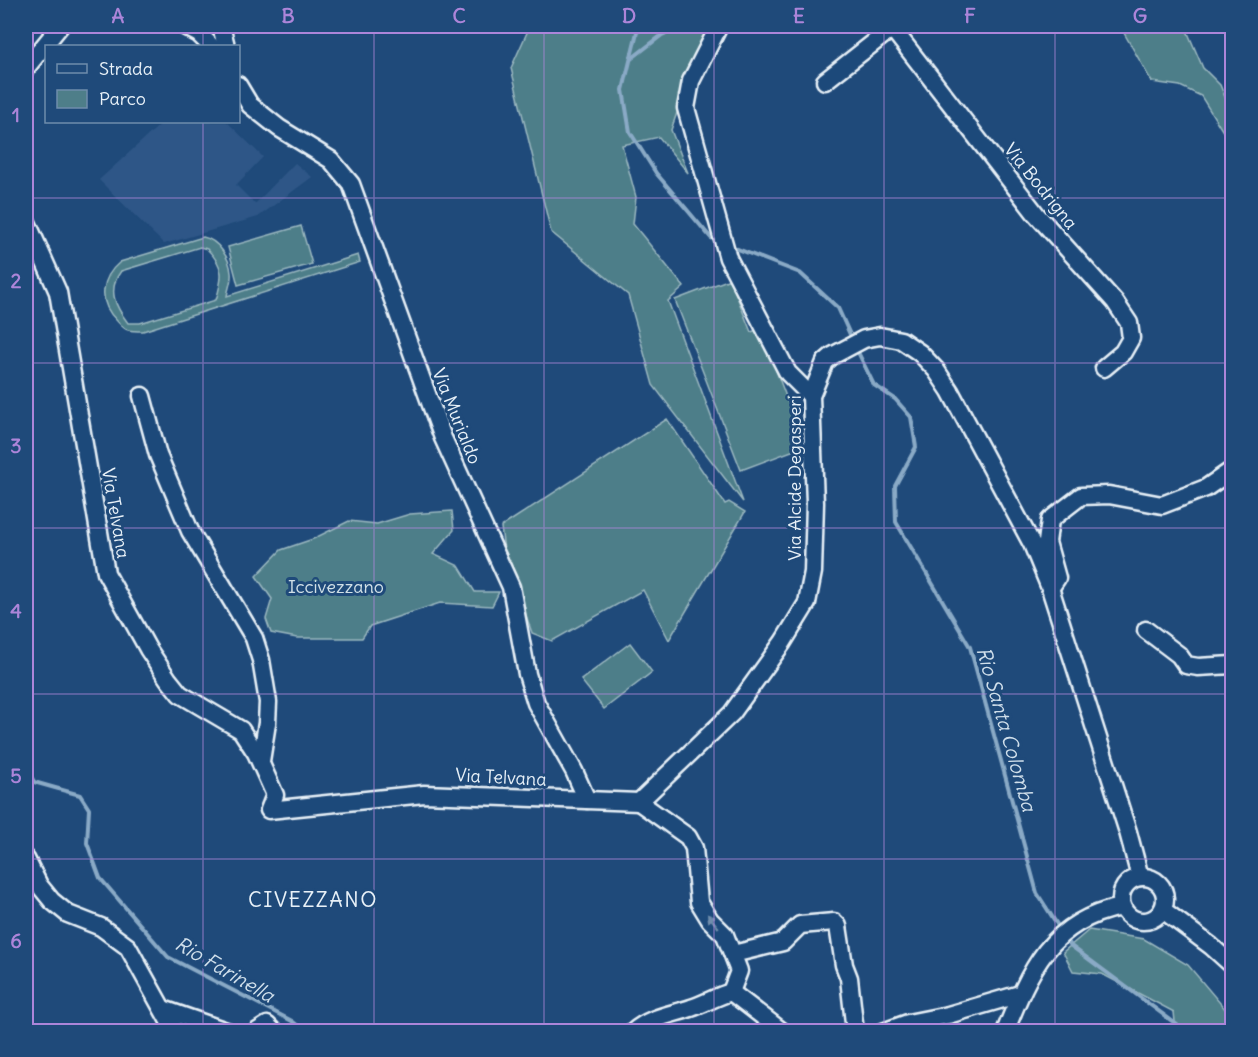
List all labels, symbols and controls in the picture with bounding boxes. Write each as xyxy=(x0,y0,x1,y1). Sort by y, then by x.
text: A xyxy=(112,3,125,28)
text: B xyxy=(281,3,295,28)
text: C xyxy=(452,3,466,28)
text: D xyxy=(622,3,636,28)
text: E xyxy=(793,3,805,28)
text: F xyxy=(964,3,976,28)
text: G xyxy=(1133,3,1147,28)
legend xyxy=(45,45,240,123)
text: Strada xyxy=(99,57,153,80)
text: Parco xyxy=(99,87,146,110)
text: 1 xyxy=(12,102,20,127)
street label: Via Bodrigna xyxy=(999,138,1083,234)
text: 2 xyxy=(11,268,22,293)
street label: Via Murialdo xyxy=(427,365,487,467)
street label: Via Alcide Degasperi xyxy=(783,395,806,561)
text: 3 xyxy=(10,433,22,458)
street label: Via Telvana xyxy=(97,466,135,560)
park label: Iccivezzano xyxy=(288,575,384,598)
text: 4 xyxy=(10,598,22,623)
water label: Rio Santa Colomba xyxy=(972,644,1043,816)
text: 5 xyxy=(10,763,22,788)
street label: Via Telvana xyxy=(455,763,547,791)
district label: CIVEZZANO xyxy=(248,886,378,913)
one-way arrow xyxy=(706,913,719,929)
text: 6 xyxy=(10,928,22,953)
water label: Rio Farinella xyxy=(171,931,280,1008)

